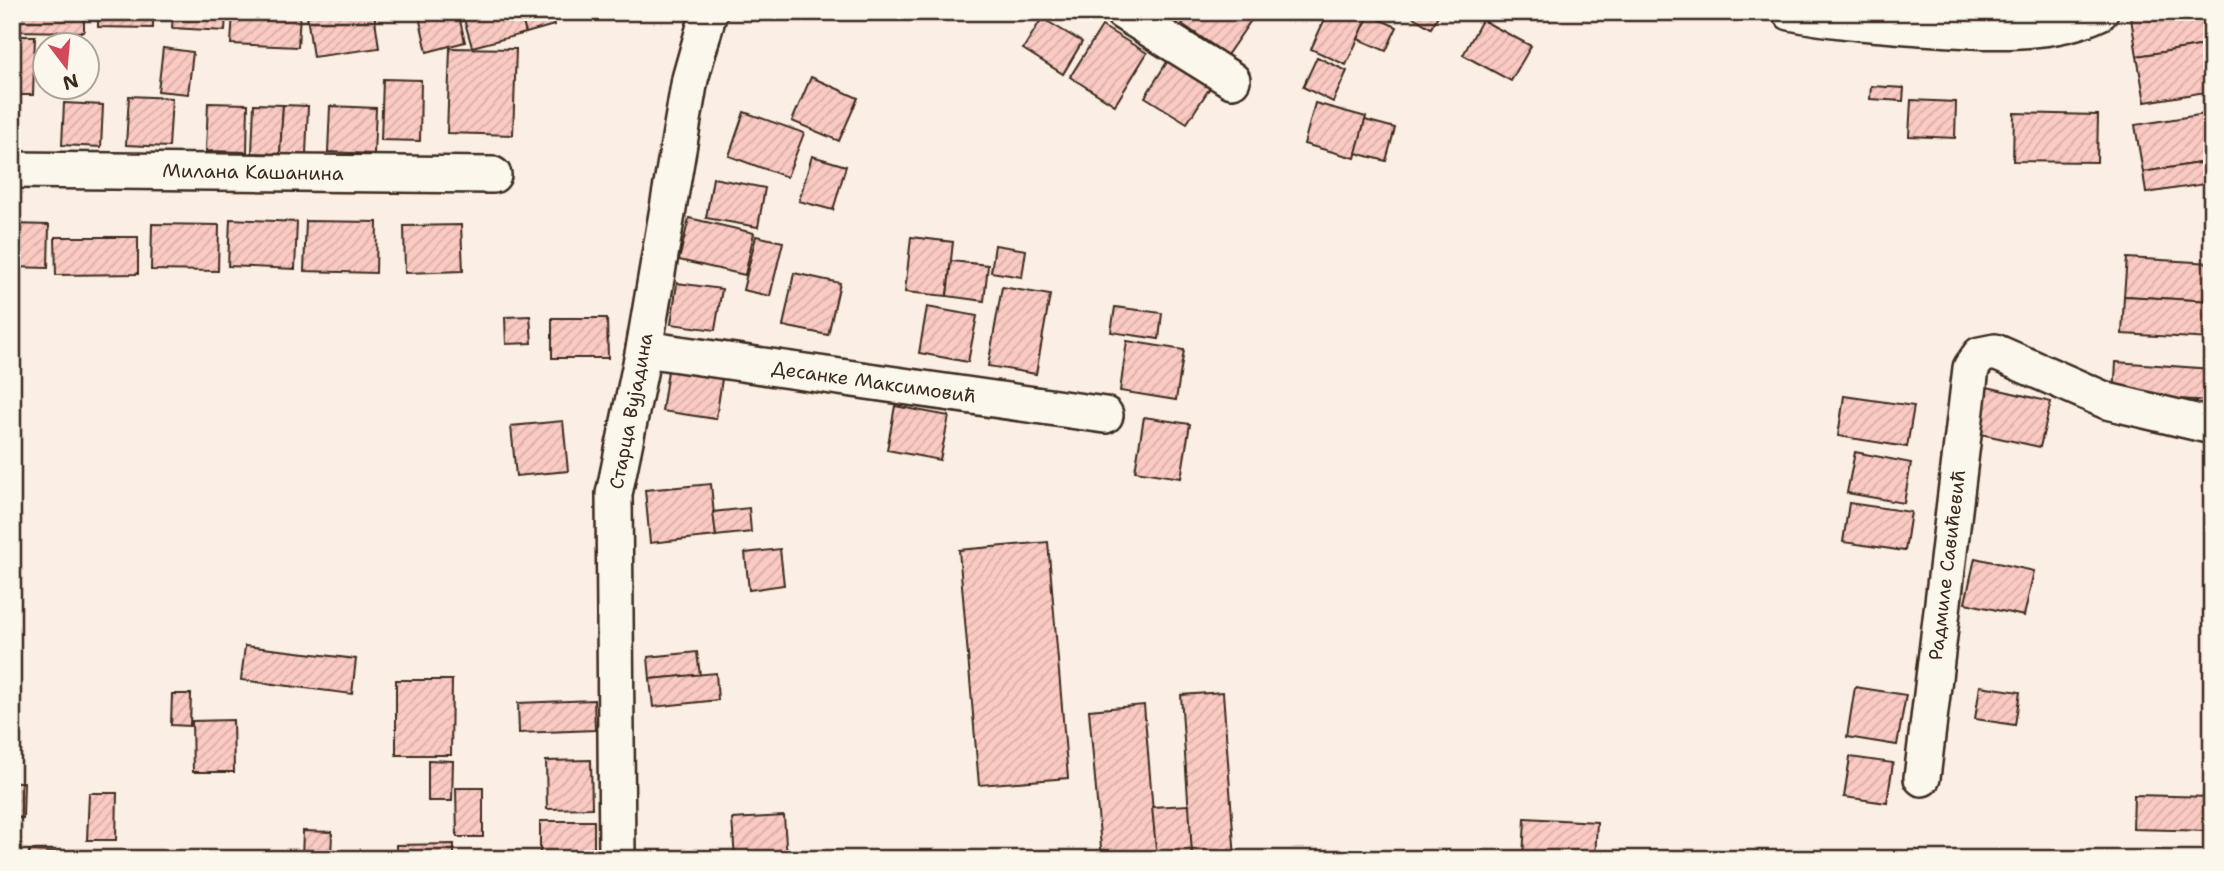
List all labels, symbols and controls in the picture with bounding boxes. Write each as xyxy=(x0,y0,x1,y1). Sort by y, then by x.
north arrow xyxy=(32,32,102,102)
text: N xyxy=(60,68,81,96)
street label: Милана Кашанина xyxy=(162,158,344,186)
street label: Старца Вујадина xyxy=(604,331,658,491)
street label: Десанке Максимовић xyxy=(770,355,978,409)
street label: Радмиле Савићевић xyxy=(1923,468,1971,662)

